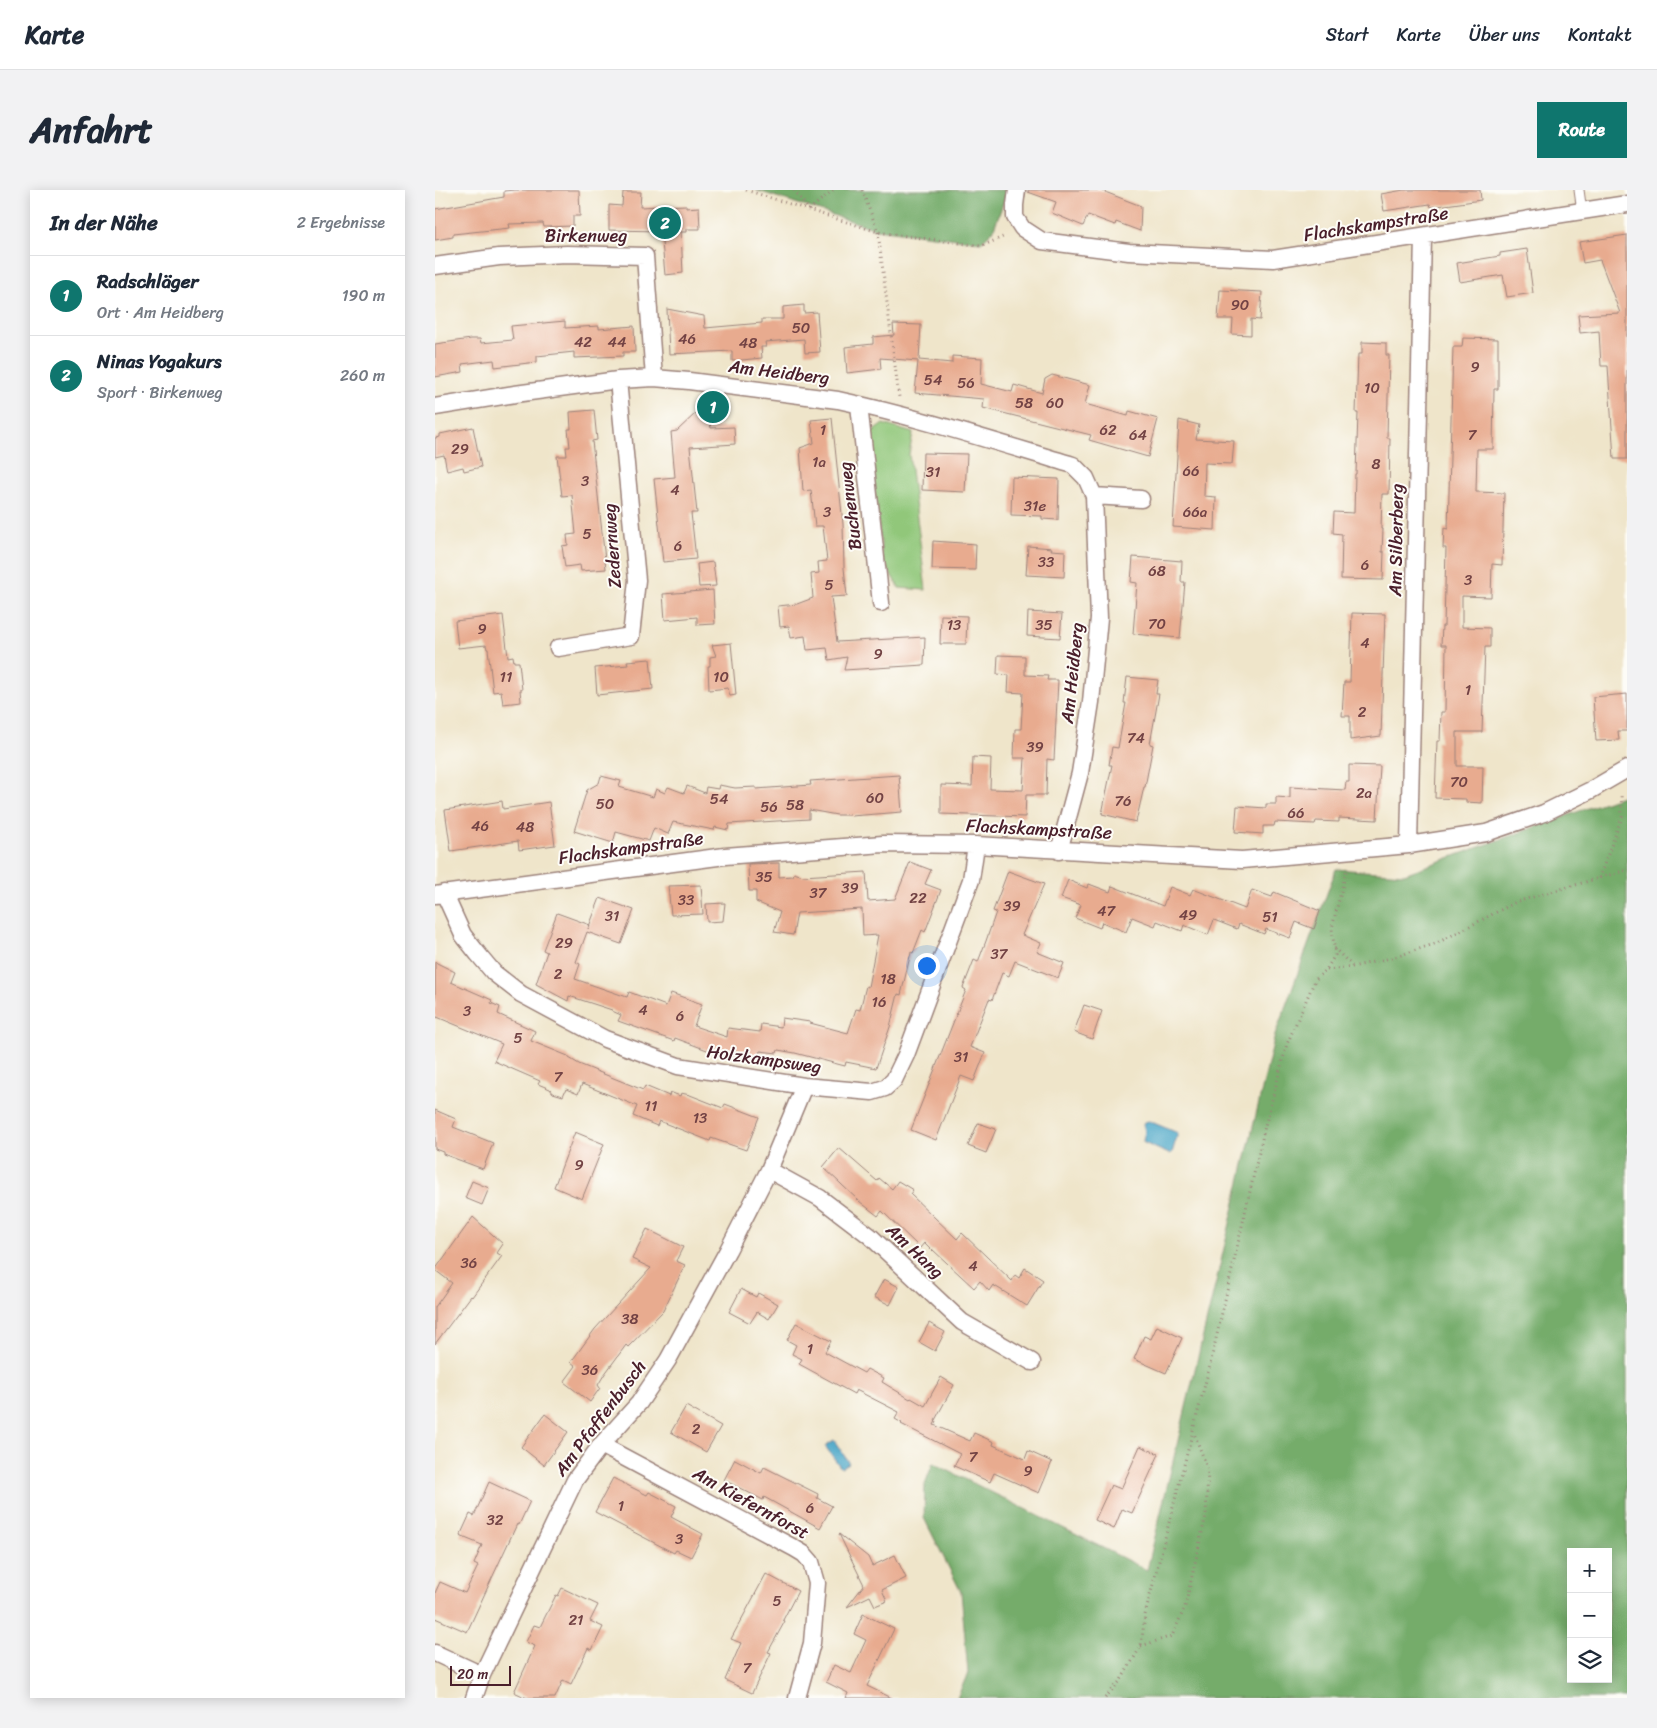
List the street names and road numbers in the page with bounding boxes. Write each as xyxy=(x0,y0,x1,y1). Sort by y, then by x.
street label: Flachskampstraße xyxy=(1301,197,1451,251)
street label: Birkenweg xyxy=(545,220,627,252)
street label: Am Heidberg xyxy=(726,350,831,394)
street label: Buchenweg xyxy=(829,460,871,552)
street label: Am Silberberg xyxy=(1379,483,1413,598)
street label: Zedernweg xyxy=(593,502,631,590)
street label: Am Heidberg xyxy=(1051,621,1093,726)
street label: Flachskampstraße xyxy=(965,809,1113,849)
street label: Flachskampstraße xyxy=(556,822,706,874)
street label: Holzkampsweg xyxy=(705,1035,823,1083)
street label: Am Hang xyxy=(877,1214,952,1287)
street label: Am Pfaffenbusch xyxy=(545,1353,655,1484)
street label: Am Kiefernforst xyxy=(686,1457,816,1548)

